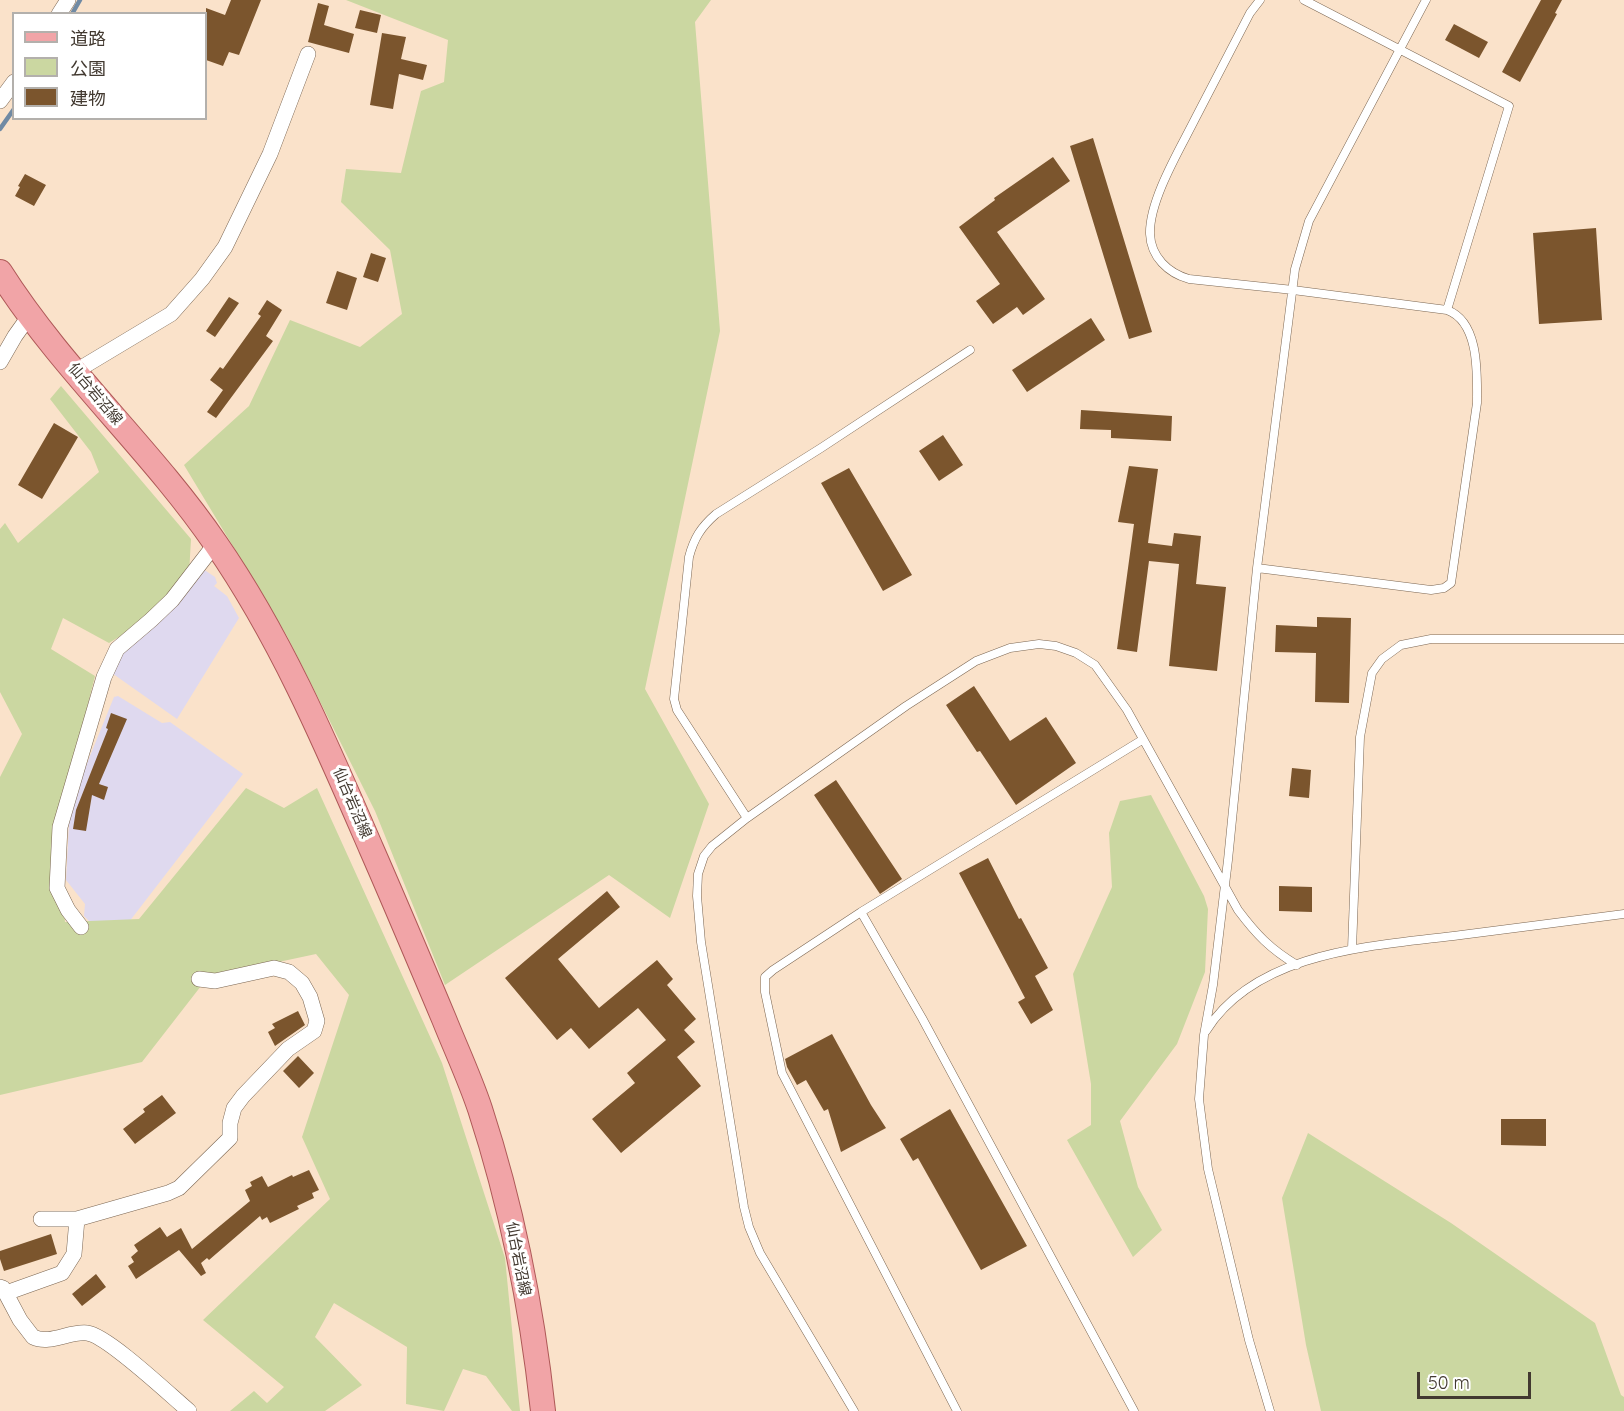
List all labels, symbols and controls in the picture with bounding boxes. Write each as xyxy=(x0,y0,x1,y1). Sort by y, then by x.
legend xyxy=(12,12,207,120)
text: 道路 xyxy=(70,27,106,50)
text: 公園 xyxy=(70,57,106,80)
text: 建物 xyxy=(70,87,106,110)
street label: 仙台岩沼線 xyxy=(64,359,126,429)
street label: 仙台岩沼線 xyxy=(329,765,375,841)
street label: 仙台岩沼線 xyxy=(502,1220,534,1298)
scale bar xyxy=(1420,1360,1534,1398)
text: 50 m xyxy=(1428,1371,1470,1394)

